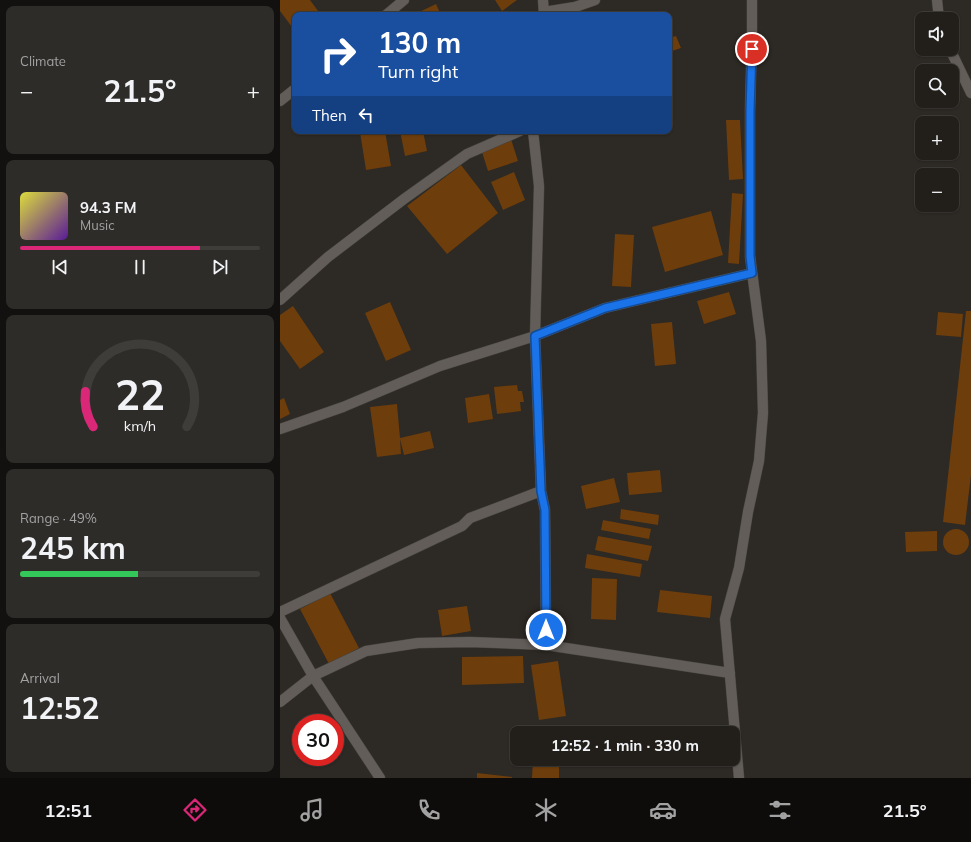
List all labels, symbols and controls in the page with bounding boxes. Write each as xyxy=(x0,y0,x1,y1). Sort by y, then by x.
map controls xyxy=(915,12,959,212)
button: sound xyxy=(915,12,959,56)
text: 130 m xyxy=(378,25,461,60)
icon: right xyxy=(312,28,364,80)
pin xyxy=(735,32,769,66)
icon: arrive xyxy=(741,38,763,60)
text: Climate xyxy=(20,53,66,69)
text: Turn right xyxy=(378,60,458,83)
button: search xyxy=(915,64,959,108)
text: 21.5° xyxy=(104,72,176,110)
text: − xyxy=(20,77,33,105)
text: + xyxy=(247,77,260,105)
icon: left xyxy=(355,104,377,126)
text: Then xyxy=(312,106,347,125)
button: + xyxy=(915,116,959,160)
button: − xyxy=(915,168,959,212)
text: 94.3 FM xyxy=(80,198,136,217)
text: Music xyxy=(80,217,115,233)
icon: previous xyxy=(49,256,71,278)
icon: pause xyxy=(129,256,151,278)
icon: next xyxy=(209,256,231,278)
text: 22 xyxy=(115,368,165,420)
text: km/h xyxy=(124,417,156,435)
text: Range · 49% xyxy=(20,510,97,526)
text: 245 km xyxy=(20,529,126,567)
position arrow xyxy=(525,609,567,651)
text: Arrival xyxy=(20,670,60,686)
text: 12:52 xyxy=(20,689,99,727)
speed limit sign: 30 xyxy=(292,714,344,766)
text: 12:52 · 1 min · 330 m xyxy=(551,736,699,755)
icon: directions xyxy=(181,796,209,824)
icon: music xyxy=(298,796,326,824)
icon: phone xyxy=(415,796,443,824)
icon: climate xyxy=(532,796,560,824)
icon: car xyxy=(649,796,677,824)
icon: filters xyxy=(766,796,794,824)
text: 12:51 xyxy=(44,799,92,822)
text: 21.5° xyxy=(883,799,927,822)

